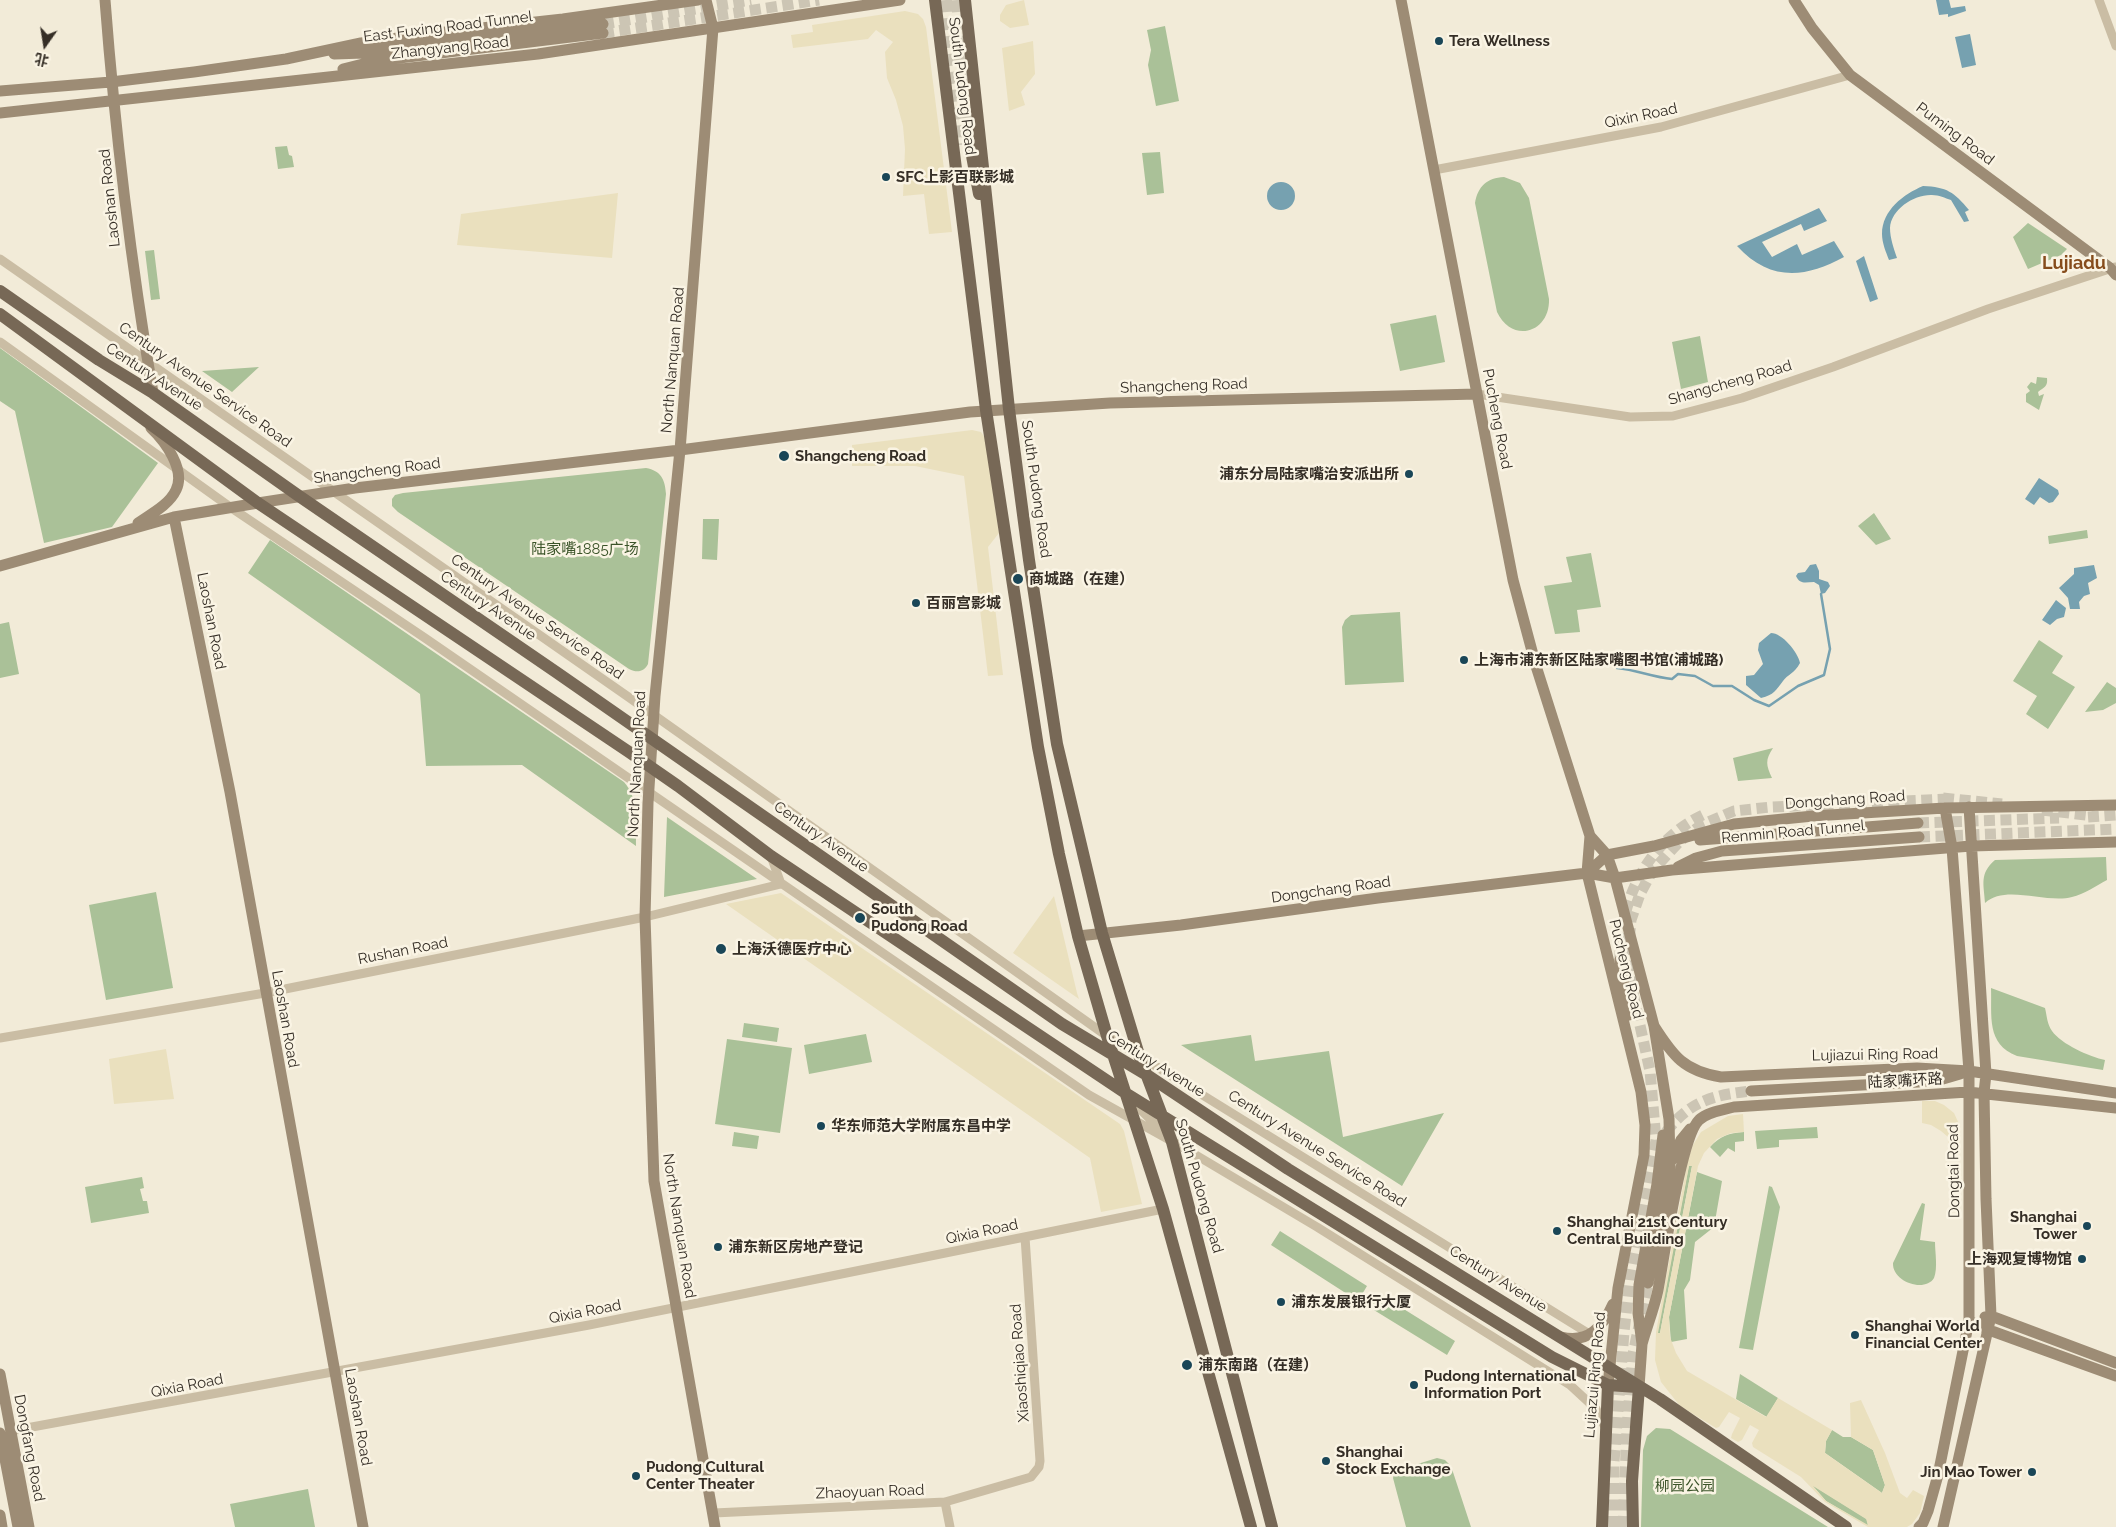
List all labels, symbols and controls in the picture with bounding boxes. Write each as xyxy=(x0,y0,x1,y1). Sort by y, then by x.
street label: East Fuxing Road Tunnel xyxy=(362,8,534,46)
street label: South Pudong Road xyxy=(945,16,979,156)
north arrow xyxy=(20,20,70,70)
place label: Tera Wellness xyxy=(1449,32,1550,50)
street label: Zhangyang Road xyxy=(390,33,510,63)
marker: Tera Wellness xyxy=(1433,35,1445,47)
text: 北 xyxy=(33,50,50,69)
street label: Puming Road xyxy=(1912,99,1998,169)
street label: Qixin Road xyxy=(1603,100,1679,132)
street label: Laoshan Road xyxy=(96,148,124,248)
place label: SFC上影百联影城 xyxy=(896,168,1014,186)
marker: SFC上影百联影城 xyxy=(880,171,892,183)
district label: Lujiadu xyxy=(2042,253,2106,275)
street label: North Nanquan Road xyxy=(658,286,688,434)
street label: Century Avenue Service Road xyxy=(115,318,295,452)
street label: Century Avenue xyxy=(102,339,206,415)
street label: Shangcheng Road xyxy=(1666,357,1794,409)
street label: Pucheng Road xyxy=(1478,367,1516,471)
street label: Shangcheng Road xyxy=(1120,375,1248,397)
street label: South Pudong Road xyxy=(1017,419,1055,559)
place label: Shangcheng Road xyxy=(795,447,926,465)
marker: Shangcheng Road xyxy=(777,449,791,463)
street label: Shangcheng Road xyxy=(313,454,441,488)
place label: 浦东分局陆家嘴治安派出所 xyxy=(1219,465,1399,483)
marker: 浦东分局陆家嘴治安派出所 xyxy=(1403,468,1415,480)
park label: 陆家嘴1885广场 xyxy=(531,540,639,558)
street label: Century Avenue Service Road xyxy=(447,550,627,684)
street label: Century Avenue xyxy=(437,567,539,645)
place label: 商城路（在建） xyxy=(1029,570,1134,588)
street label: Laoshan Road xyxy=(193,571,229,671)
marker: 商城路（在建） xyxy=(1011,572,1025,586)
place label: 百丽宫影城 xyxy=(926,594,1001,612)
marker: 百丽宫影城 xyxy=(910,597,922,609)
place label: 上海市浦东新区陆家嘴图书馆(浦城路) xyxy=(1474,651,1723,669)
marker: 上海市浦东新区陆家嘴图书馆(浦城路) xyxy=(1458,654,1470,666)
street label: North Nanquan Road xyxy=(624,690,650,838)
street label: Dongchang Road xyxy=(1784,787,1906,813)
street label: Century Avenue xyxy=(770,798,872,876)
street label: Renmin Road Tunnel xyxy=(1721,817,1865,847)
street label: Dongchang Road xyxy=(1270,873,1392,907)
place label: South Pudong Road xyxy=(871,900,968,935)
marker: South Pudong Road xyxy=(853,911,867,925)
street label: Pucheng Road xyxy=(1605,917,1647,1021)
street label: Rushan Road xyxy=(356,933,450,969)
place label: 上海沃德医疗中心 xyxy=(732,940,852,958)
marker: 上海沃德医疗中心 xyxy=(714,942,728,956)
street label: Laoshan Road xyxy=(268,969,302,1069)
street label: Century Avenue xyxy=(1104,1027,1208,1101)
street label: Lujiazui Ring Road xyxy=(1812,1045,1938,1065)
street label: 陆家嘴环路 xyxy=(1867,1070,1943,1092)
street label: Century Avenue Service Road xyxy=(1225,1087,1409,1211)
place label: 华东师范大学附属东昌中学 xyxy=(831,1117,1011,1135)
street label: South Pudong Road xyxy=(1171,1117,1227,1255)
marker: 华东师范大学附属东昌中学 xyxy=(815,1120,827,1132)
street label: Dongtai Road xyxy=(1944,1124,1964,1218)
street label: North Nanquan Road xyxy=(659,1152,699,1300)
place label: Shanghai Tower xyxy=(2010,1208,2077,1243)
place label: Shanghai 21st Century Central Building xyxy=(1567,1213,1727,1248)
street label: Qixia Road xyxy=(944,1216,1020,1248)
marker: Shanghai Tower xyxy=(2081,1220,2093,1232)
marker: Shanghai 21st Century Central Building xyxy=(1551,1225,1563,1237)
place label: 浦东新区房地产登记 xyxy=(728,1238,863,1256)
marker: 浦东新区房地产登记 xyxy=(712,1241,724,1253)
street label: Century Avenue xyxy=(1446,1242,1550,1316)
place label: 上海观复博物馆 xyxy=(1967,1250,2072,1268)
marker: 上海观复博物馆 xyxy=(2076,1253,2088,1265)
place label: 浦东发展银行大厦 xyxy=(1291,1293,1411,1311)
street label: Qixia Road xyxy=(547,1296,623,1328)
marker: 浦东发展银行大厦 xyxy=(1275,1296,1287,1308)
street label: Xiaoshiqiao Road xyxy=(1007,1303,1033,1423)
street label: Lujiazui Ring Road xyxy=(1581,1311,1609,1439)
place label: Shanghai World Financial Center xyxy=(1865,1317,1982,1352)
marker: Shanghai World Financial Center xyxy=(1849,1329,1861,1341)
place label: 浦东南路（在建） xyxy=(1198,1356,1318,1374)
marker: 浦东南路（在建） xyxy=(1180,1358,1194,1372)
street label: Laoshan Road xyxy=(341,1367,375,1467)
place label: Pudong International Information Port xyxy=(1424,1367,1576,1402)
street label: Qixia Road xyxy=(149,1370,225,1402)
marker: Pudong International Information Port xyxy=(1408,1379,1420,1391)
street label: Dongfang Road xyxy=(10,1393,48,1503)
place label: Shanghai Stock Exchange xyxy=(1336,1443,1451,1478)
marker: Shanghai Stock Exchange xyxy=(1320,1455,1332,1467)
place label: Pudong Cultural Center Theater xyxy=(646,1458,764,1493)
place label: Jin Mao Tower xyxy=(1920,1463,2022,1481)
marker: Jin Mao Tower xyxy=(2026,1466,2038,1478)
marker: Pudong Cultural Center Theater xyxy=(630,1470,642,1482)
park label: 柳园公园 xyxy=(1655,1477,1715,1495)
street label: Zhaoyuan Road xyxy=(815,1481,925,1503)

